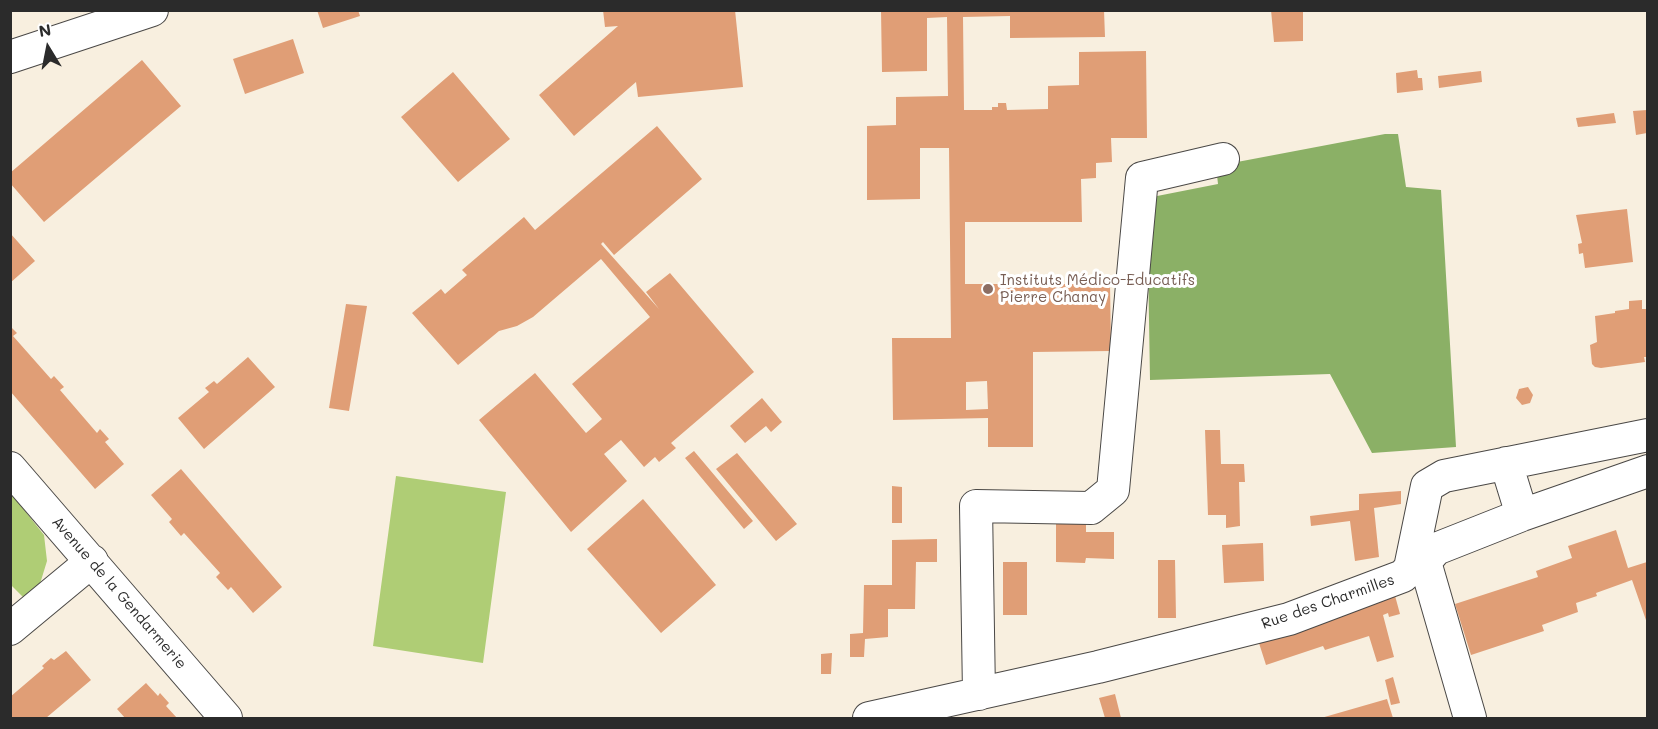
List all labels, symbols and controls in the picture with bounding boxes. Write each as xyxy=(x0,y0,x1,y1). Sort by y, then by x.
north arrow xyxy=(18,18,78,78)
text: N xyxy=(37,18,53,41)
place label: Instituts Médico-Educatifs Pierre Chanay xyxy=(1000,271,1195,306)
marker: Instituts Médico-Educatifs Pierre Chanay xyxy=(981,282,995,296)
street label: Avenue de la Gendarmerie xyxy=(48,513,190,673)
street label: Rue des Charmilles xyxy=(1259,571,1397,633)

